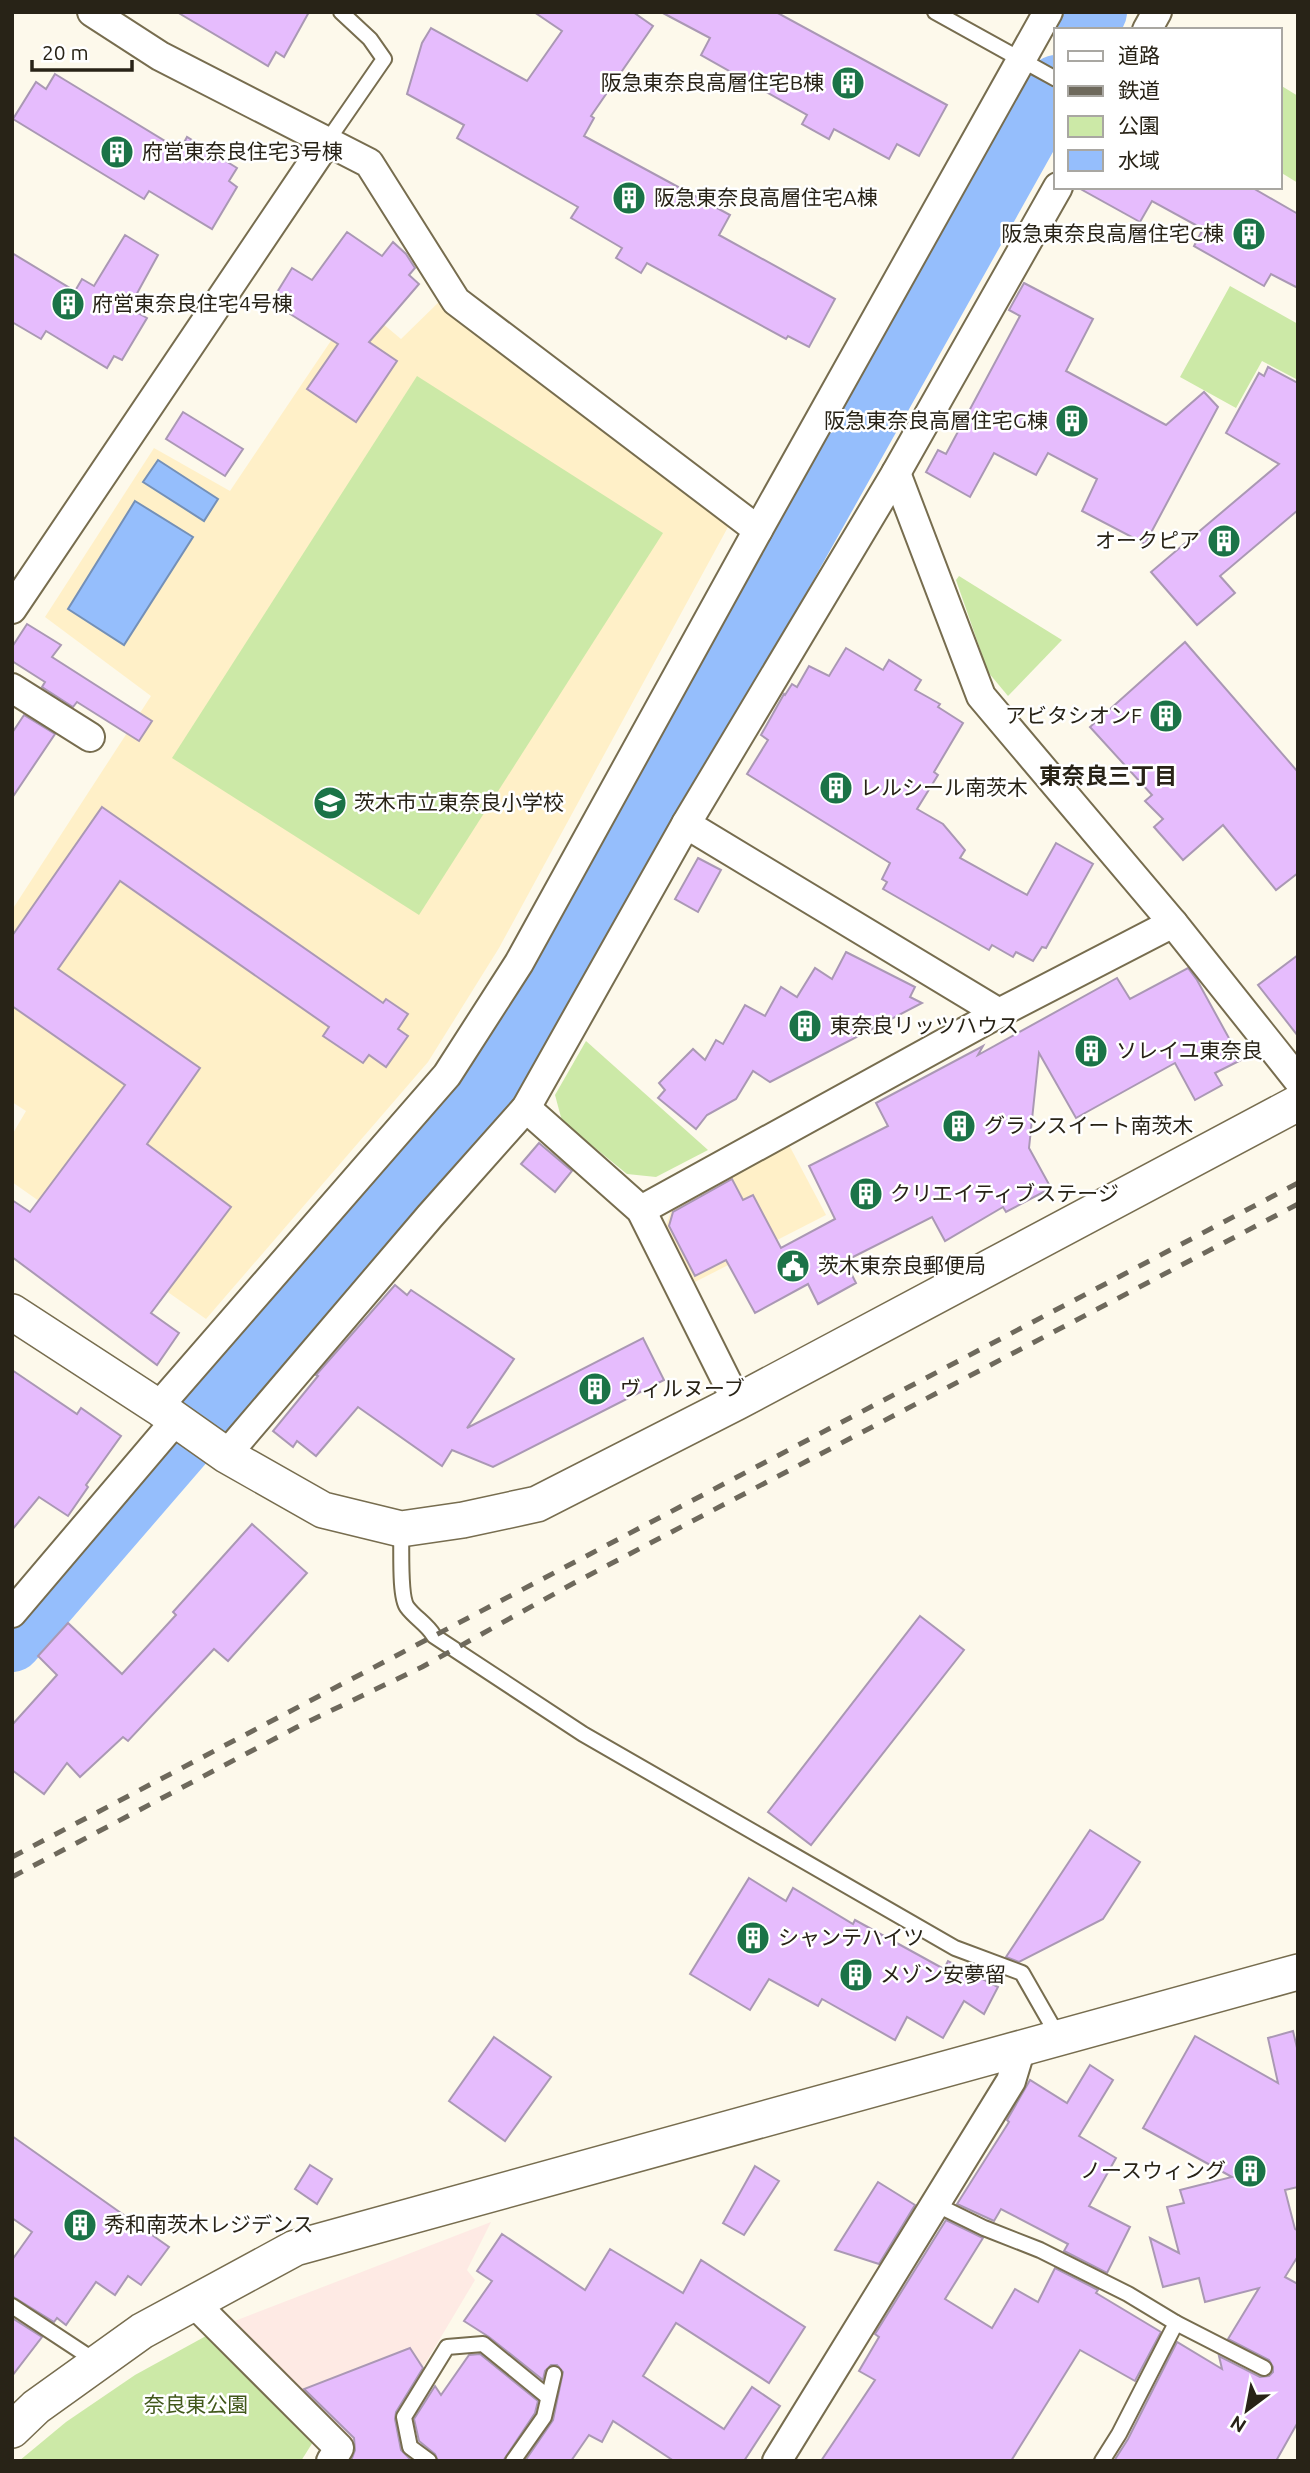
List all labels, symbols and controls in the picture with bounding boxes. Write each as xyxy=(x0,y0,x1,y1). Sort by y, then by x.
scale bar xyxy=(32,28,131,72)
legend xyxy=(1054,28,1282,189)
text: 20 m xyxy=(42,40,89,64)
text: 道路 xyxy=(1118,43,1160,67)
building icon: 阪急東奈良高層住宅B棟 xyxy=(829,64,867,102)
place label: 阪急東奈良高層住宅B棟 xyxy=(601,70,824,94)
text: 鉄道 xyxy=(1118,78,1160,102)
text: 公園 xyxy=(1118,113,1160,137)
building icon: 府営東奈良住宅3号棟 xyxy=(98,133,136,171)
place label: 府営東奈良住宅3号棟 xyxy=(142,139,343,163)
text: 水域 xyxy=(1118,148,1160,172)
building icon: 阪急東奈良高層住宅A棟 xyxy=(610,179,648,217)
place label: 阪急東奈良高層住宅A棟 xyxy=(654,185,878,209)
building icon: 阪急東奈良高層住宅C棟 xyxy=(1230,215,1268,253)
place label: 阪急東奈良高層住宅C棟 xyxy=(1001,221,1224,245)
building icon: 府営東奈良住宅4号棟 xyxy=(49,285,87,323)
place label: 府営東奈良住宅4号棟 xyxy=(92,291,293,315)
building icon: 阪急東奈良高層住宅G棟 xyxy=(1053,402,1091,440)
place label: 阪急東奈良高層住宅G棟 xyxy=(824,408,1048,432)
building icon: オークピア xyxy=(1205,522,1243,560)
place label: オークピア xyxy=(1095,528,1200,552)
building icon: アビタシオンF xyxy=(1147,697,1185,735)
place label: アビタシオンF xyxy=(1005,703,1142,727)
district label: 東奈良三丁目 xyxy=(1039,763,1177,788)
building icon: レルシール南茨木 xyxy=(817,769,855,807)
place label: レルシール南茨木 xyxy=(860,775,1028,799)
school or university icon: 茨木市立東奈良小学校 xyxy=(311,784,349,822)
place label: 茨木市立東奈良小学校 xyxy=(354,790,564,814)
building icon: 東奈良リッツハウス xyxy=(786,1007,824,1045)
place label: 東奈良リッツハウス xyxy=(830,1013,1019,1037)
building icon: ソレイユ東奈良 xyxy=(1072,1032,1110,1070)
place label: ソレイユ東奈良 xyxy=(1116,1038,1263,1062)
building icon: グランスイート南茨木 xyxy=(940,1107,978,1145)
place label: グランスイート南茨木 xyxy=(984,1113,1194,1137)
building icon: クリエイティブステージ xyxy=(847,1175,885,1213)
place label: クリエイティブステージ xyxy=(890,1181,1119,1205)
public building icon: 茨木東奈良郵便局 xyxy=(774,1247,812,1285)
place label: 茨木東奈良郵便局 xyxy=(818,1253,986,1277)
building icon: ヴィルヌーブ xyxy=(576,1370,614,1408)
place label: ヴィルヌーブ xyxy=(620,1376,745,1400)
building icon: シャンテハイツ xyxy=(734,1919,772,1957)
place label: シャンテハイツ xyxy=(778,1925,924,1949)
building icon: メゾン安夢留 xyxy=(837,1956,875,1994)
place label: メゾン安夢留 xyxy=(880,1962,1006,1986)
building icon: ノースウィング xyxy=(1231,2152,1269,2190)
place label: ノースウィング xyxy=(1080,2158,1226,2182)
building icon: 秀和南茨木レジデンス xyxy=(61,2206,99,2244)
place label: 秀和南茨木レジデンス xyxy=(104,2212,314,2236)
north arrow xyxy=(1212,2375,1282,2445)
park label: 奈良東公園 xyxy=(144,2392,249,2416)
text: N xyxy=(1226,2411,1250,2438)

